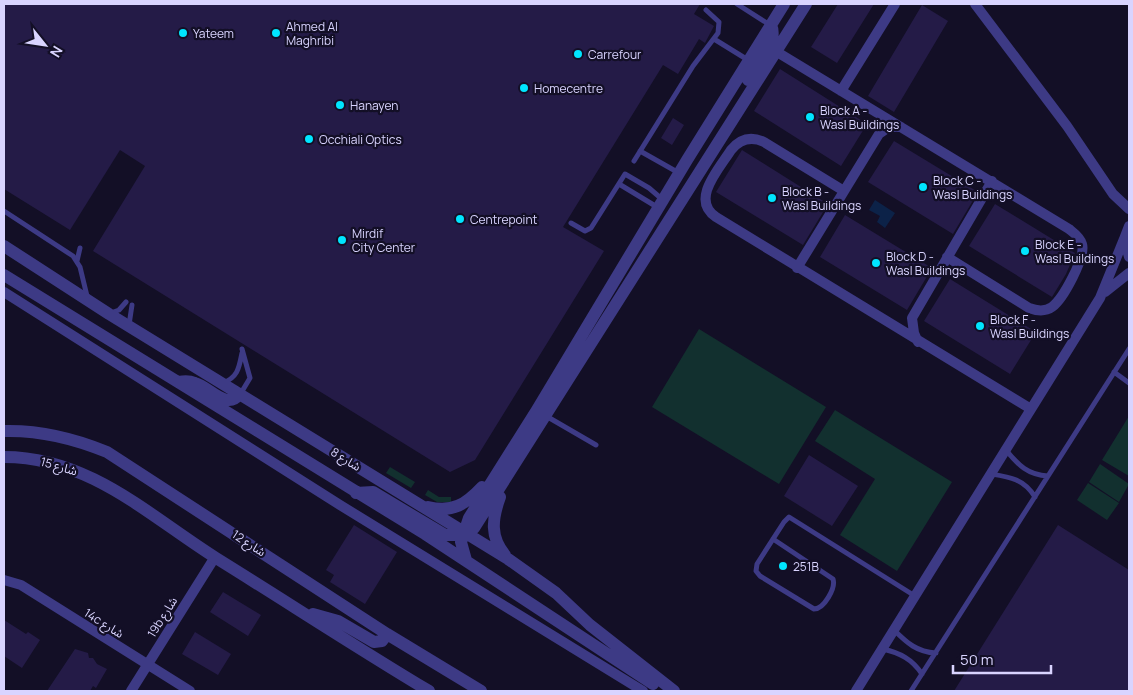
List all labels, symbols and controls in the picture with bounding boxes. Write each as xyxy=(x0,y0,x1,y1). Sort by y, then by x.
place label: Ahmed Al Maghribi xyxy=(286,18,338,49)
north arrow xyxy=(20,20,70,70)
place label: Yateem xyxy=(193,25,234,42)
marker: Yateem xyxy=(177,27,189,39)
marker: Ahmed Al Maghribi xyxy=(270,27,282,39)
text: N xyxy=(46,43,67,61)
place label: Carrefour xyxy=(588,46,642,63)
marker: Carrefour xyxy=(572,48,584,60)
place label: Homecentre xyxy=(534,80,603,97)
marker: Homecentre xyxy=(518,82,530,94)
place label: Hanayen xyxy=(350,97,398,114)
marker: Hanayen xyxy=(334,99,346,111)
place label: Block A - Wasl Buildings xyxy=(820,102,899,133)
marker: Block A - Wasl Buildings xyxy=(804,111,816,123)
place label: Occhiali Optics xyxy=(319,131,402,148)
marker: Occhiali Optics xyxy=(303,133,315,145)
place label: Block C - Wasl Buildings xyxy=(933,172,1012,203)
marker: Block C - Wasl Buildings xyxy=(917,181,929,193)
place label: Block B - Wasl Buildings xyxy=(782,183,861,214)
marker: Block B - Wasl Buildings xyxy=(766,192,778,204)
place label: Centrepoint xyxy=(470,211,538,228)
marker: Centrepoint xyxy=(454,213,466,225)
place label: Mirdif City Center xyxy=(352,225,416,256)
marker: Mirdif City Center xyxy=(336,234,348,246)
place label: Block E - Wasl Buildings xyxy=(1035,236,1114,267)
marker: Block E - Wasl Buildings xyxy=(1019,245,1031,257)
place label: Block D - Wasl Buildings xyxy=(886,248,965,279)
marker: Block D - Wasl Buildings xyxy=(870,257,882,269)
place label: Block F - Wasl Buildings xyxy=(990,311,1069,342)
marker: Block F - Wasl Buildings xyxy=(974,320,986,332)
street label: شارع 8 xyxy=(327,443,364,476)
street label: شارع 15 xyxy=(38,453,79,480)
street label: شارع 12 xyxy=(228,526,269,561)
place label: 251B xyxy=(793,558,819,575)
marker: 251B xyxy=(777,560,789,572)
street label: 19b شارع xyxy=(143,593,182,641)
street label: 14c شارع xyxy=(80,604,127,643)
scale bar xyxy=(953,642,1050,674)
text: 50 m xyxy=(960,649,994,670)

